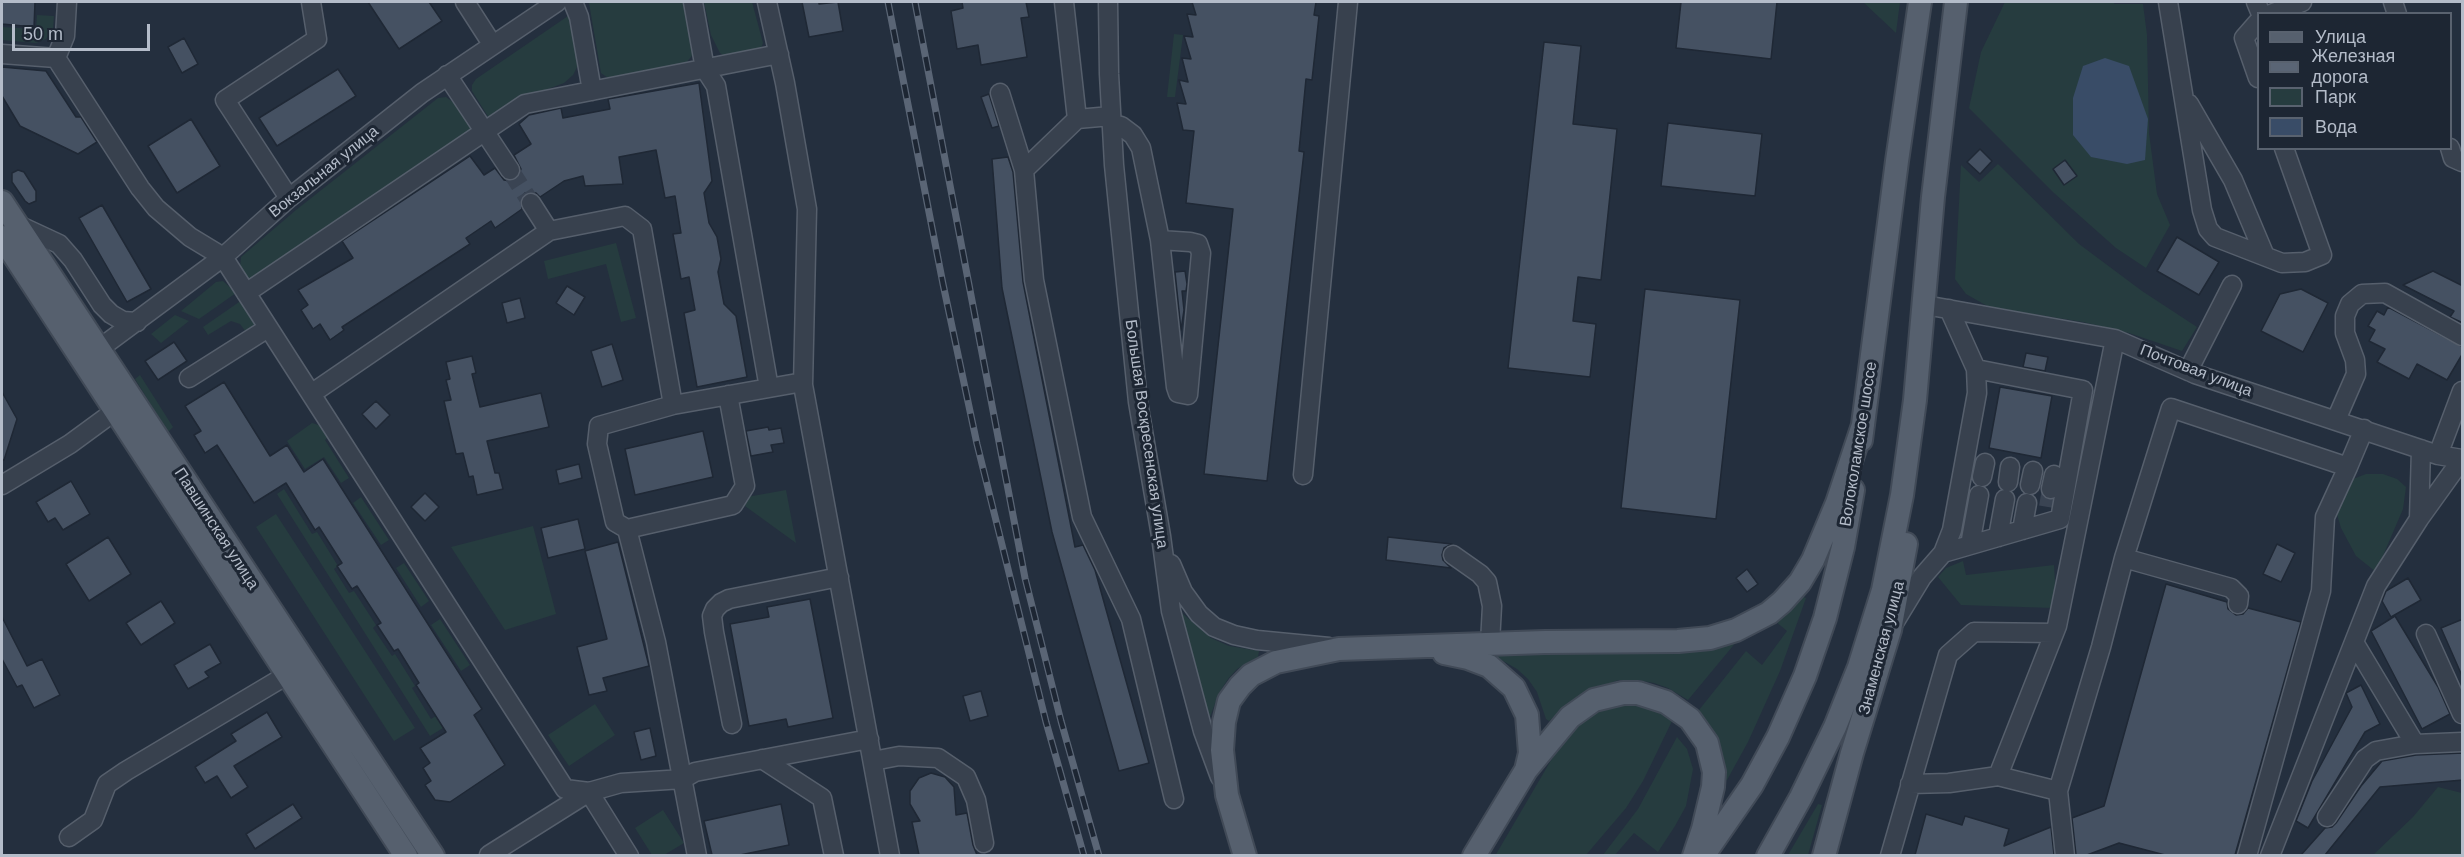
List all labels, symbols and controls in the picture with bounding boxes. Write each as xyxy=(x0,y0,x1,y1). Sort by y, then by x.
scale bar xyxy=(15,12,153,50)
legend xyxy=(2257,12,2452,150)
text: 50 m xyxy=(23,24,63,44)
text: Улица xyxy=(2315,27,2366,47)
text: Железная дорога xyxy=(2311,46,2395,87)
text: Парк xyxy=(2315,87,2356,107)
text: Вода xyxy=(2315,117,2357,137)
street label: Вокзальная улица xyxy=(265,122,383,222)
street label: Большая Воскресенская улица xyxy=(1120,318,1172,550)
street label: Почтовая улица xyxy=(2137,341,2255,401)
street label: Волоколамское шоссе xyxy=(1836,360,1882,528)
street label: Павшинская улица xyxy=(170,465,262,593)
street label: Знаменская улица xyxy=(1855,579,1909,717)

